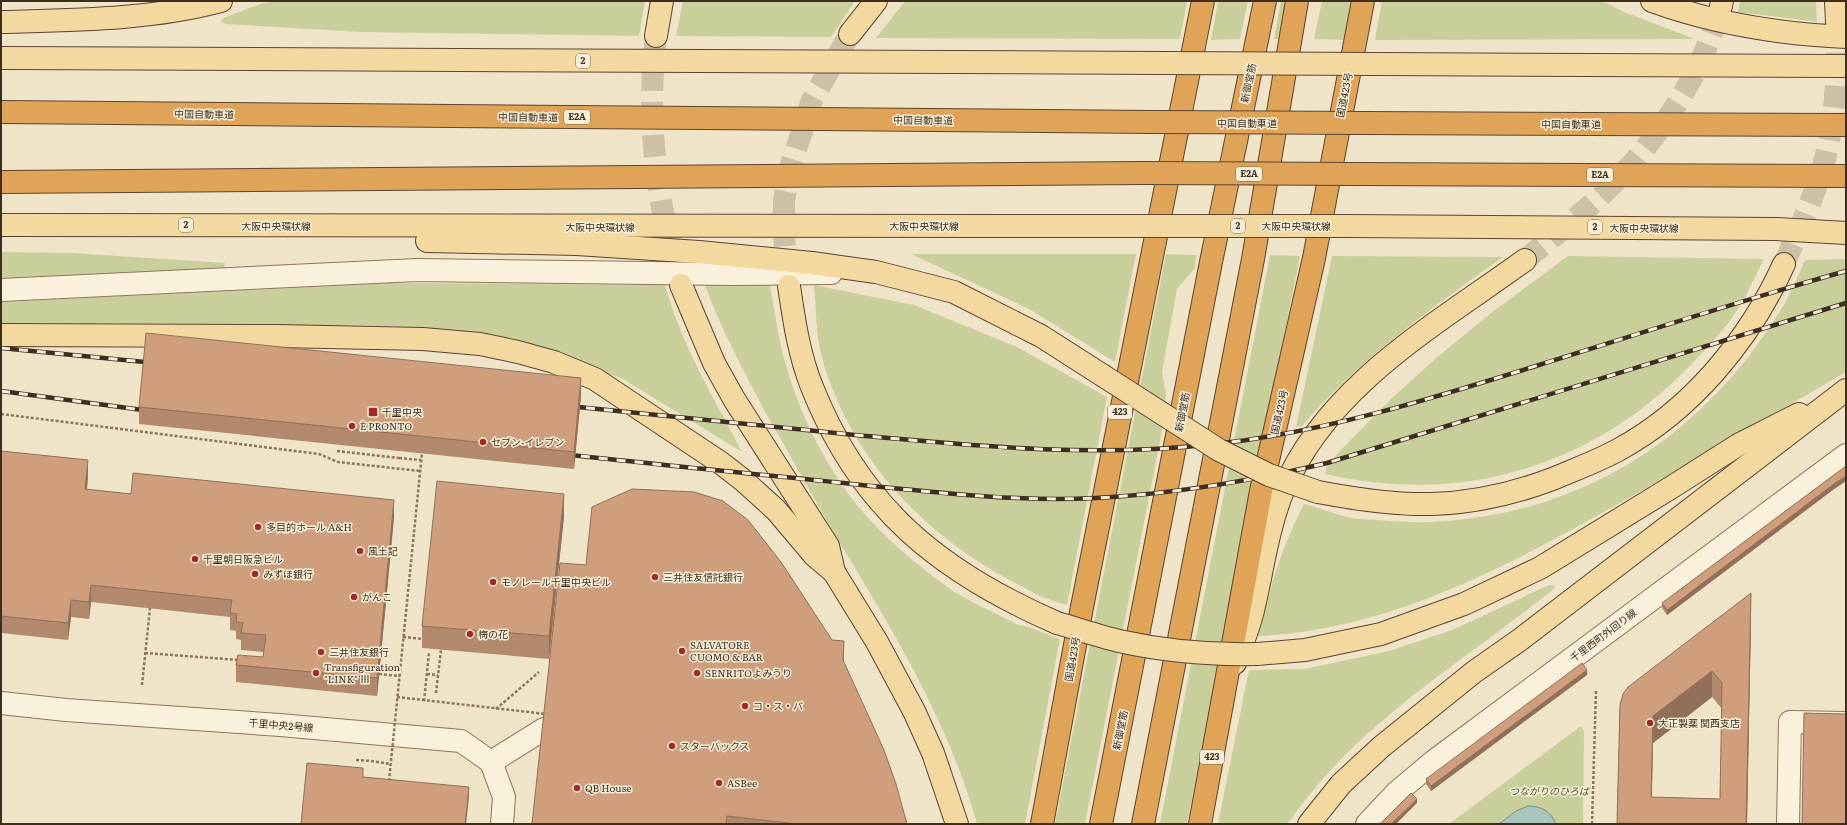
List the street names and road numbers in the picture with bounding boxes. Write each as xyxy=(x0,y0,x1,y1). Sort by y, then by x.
road number: 2 xyxy=(576,54,590,68)
street label: 新御堂筋 xyxy=(1236,62,1259,104)
street label: 国道423号 xyxy=(1332,71,1355,119)
street label: 中国自動車道 xyxy=(174,105,234,122)
street label: 中国自動車道 xyxy=(498,108,558,125)
road number: E2A xyxy=(564,110,590,124)
street label: 中国自動車道 xyxy=(893,111,953,128)
street label: 中国自動車道 xyxy=(1217,115,1277,130)
street label: 中国自動車道 xyxy=(1541,116,1601,131)
road number: E2A xyxy=(1236,167,1262,181)
road number: E2A xyxy=(1587,168,1613,182)
road number: 2 xyxy=(179,218,193,232)
street label: 大阪中央環状線 xyxy=(241,218,311,233)
street label: 大阪中央環状線 xyxy=(889,218,959,233)
street label: 大阪中央環状線 xyxy=(1261,218,1331,233)
street label: 大阪中央環状線 xyxy=(565,219,635,234)
road number: 2 xyxy=(1231,219,1245,233)
road number: 2 xyxy=(1588,220,1602,234)
street label: 大阪中央環状線 xyxy=(1609,220,1679,235)
street label: 国道423号 xyxy=(1266,388,1291,436)
street label: 新御堂筋 xyxy=(1170,391,1193,433)
road number: 423 xyxy=(1108,405,1132,419)
street label: 千里西町外回り線 xyxy=(1566,605,1639,665)
street label: 国道423号 xyxy=(1060,635,1083,683)
street label: 新御堂筋 xyxy=(1108,709,1131,751)
street label: 千里中央2号線 xyxy=(248,714,314,735)
road number: 423 xyxy=(1200,750,1224,764)

